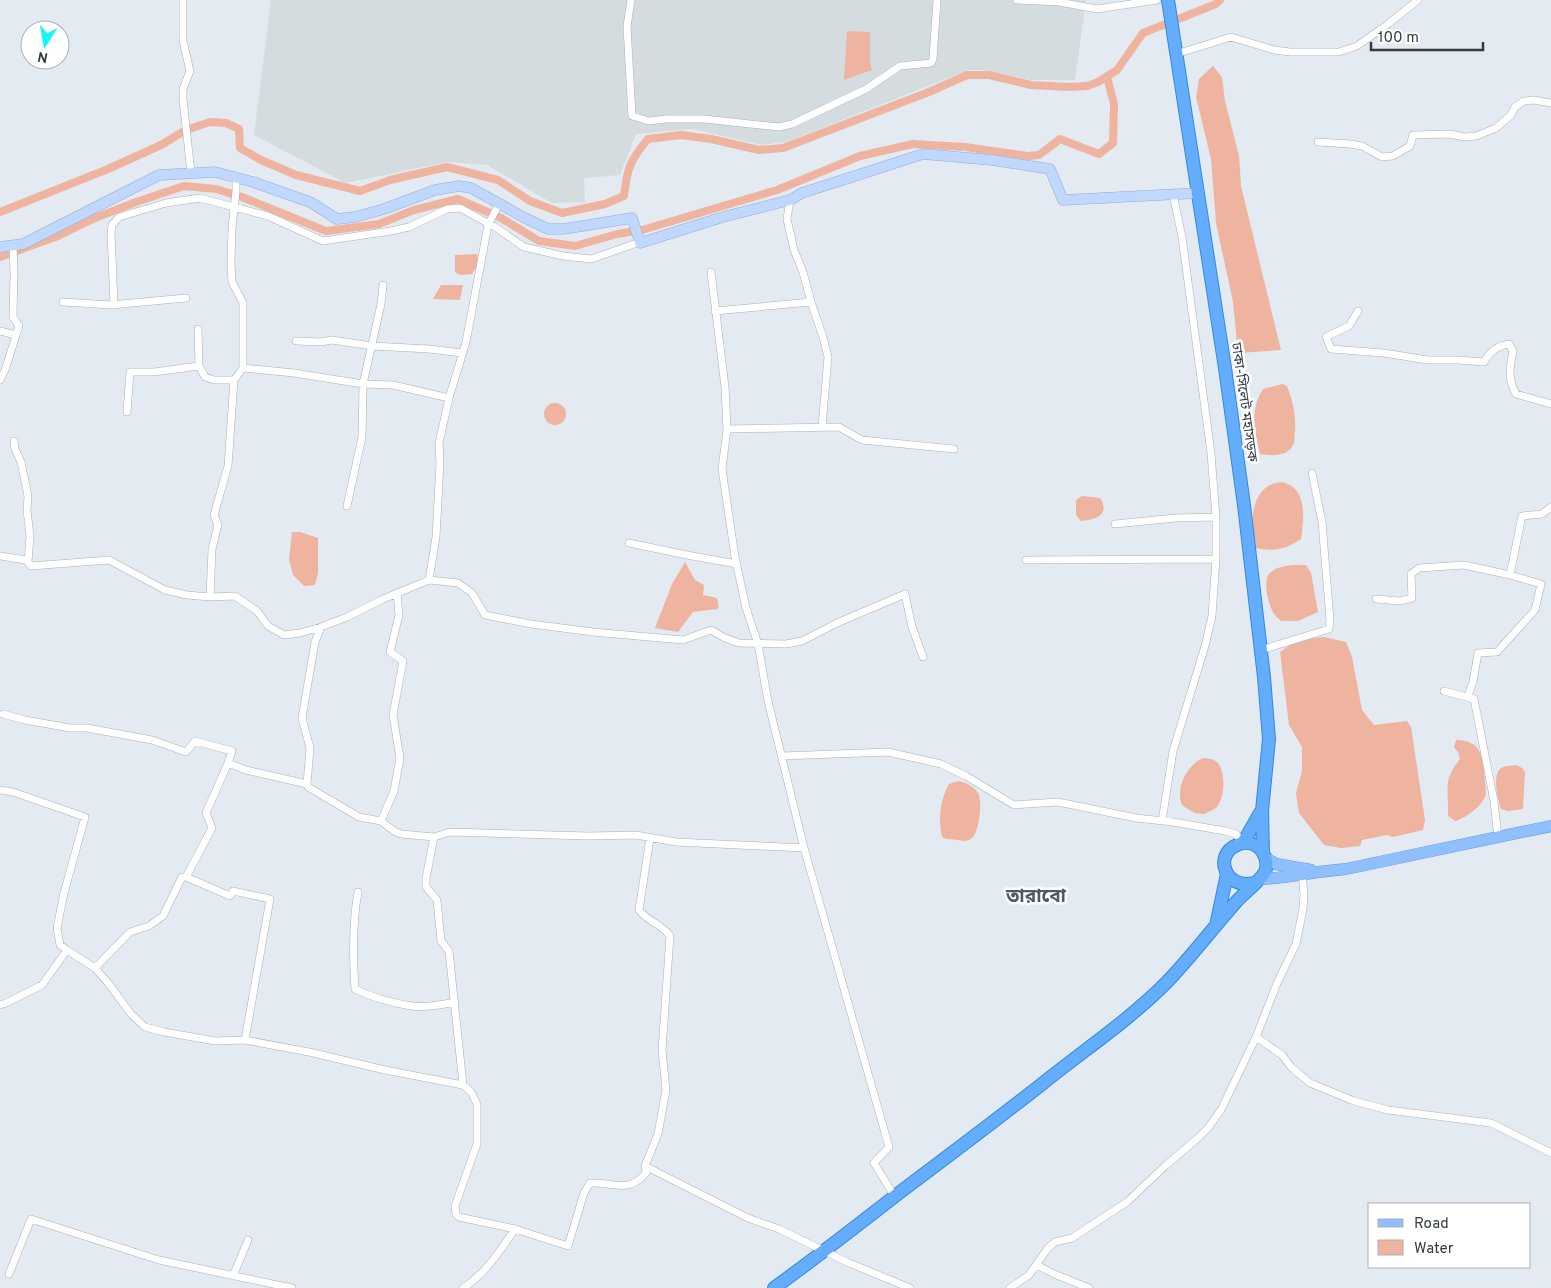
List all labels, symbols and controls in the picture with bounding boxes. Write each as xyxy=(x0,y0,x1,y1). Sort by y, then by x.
north arrow xyxy=(20,20,70,70)
scale bar xyxy=(1371,20,1484,52)
text: 100 m xyxy=(1378,29,1419,48)
text: N xyxy=(36,47,49,66)
street label: ঢাকা-সিলেট মহাসড়ক xyxy=(1227,340,1261,464)
district label: তারাবো xyxy=(1005,885,1067,909)
legend xyxy=(1368,1203,1531,1268)
text: Road xyxy=(1414,1215,1449,1234)
text: Water xyxy=(1414,1240,1454,1259)

